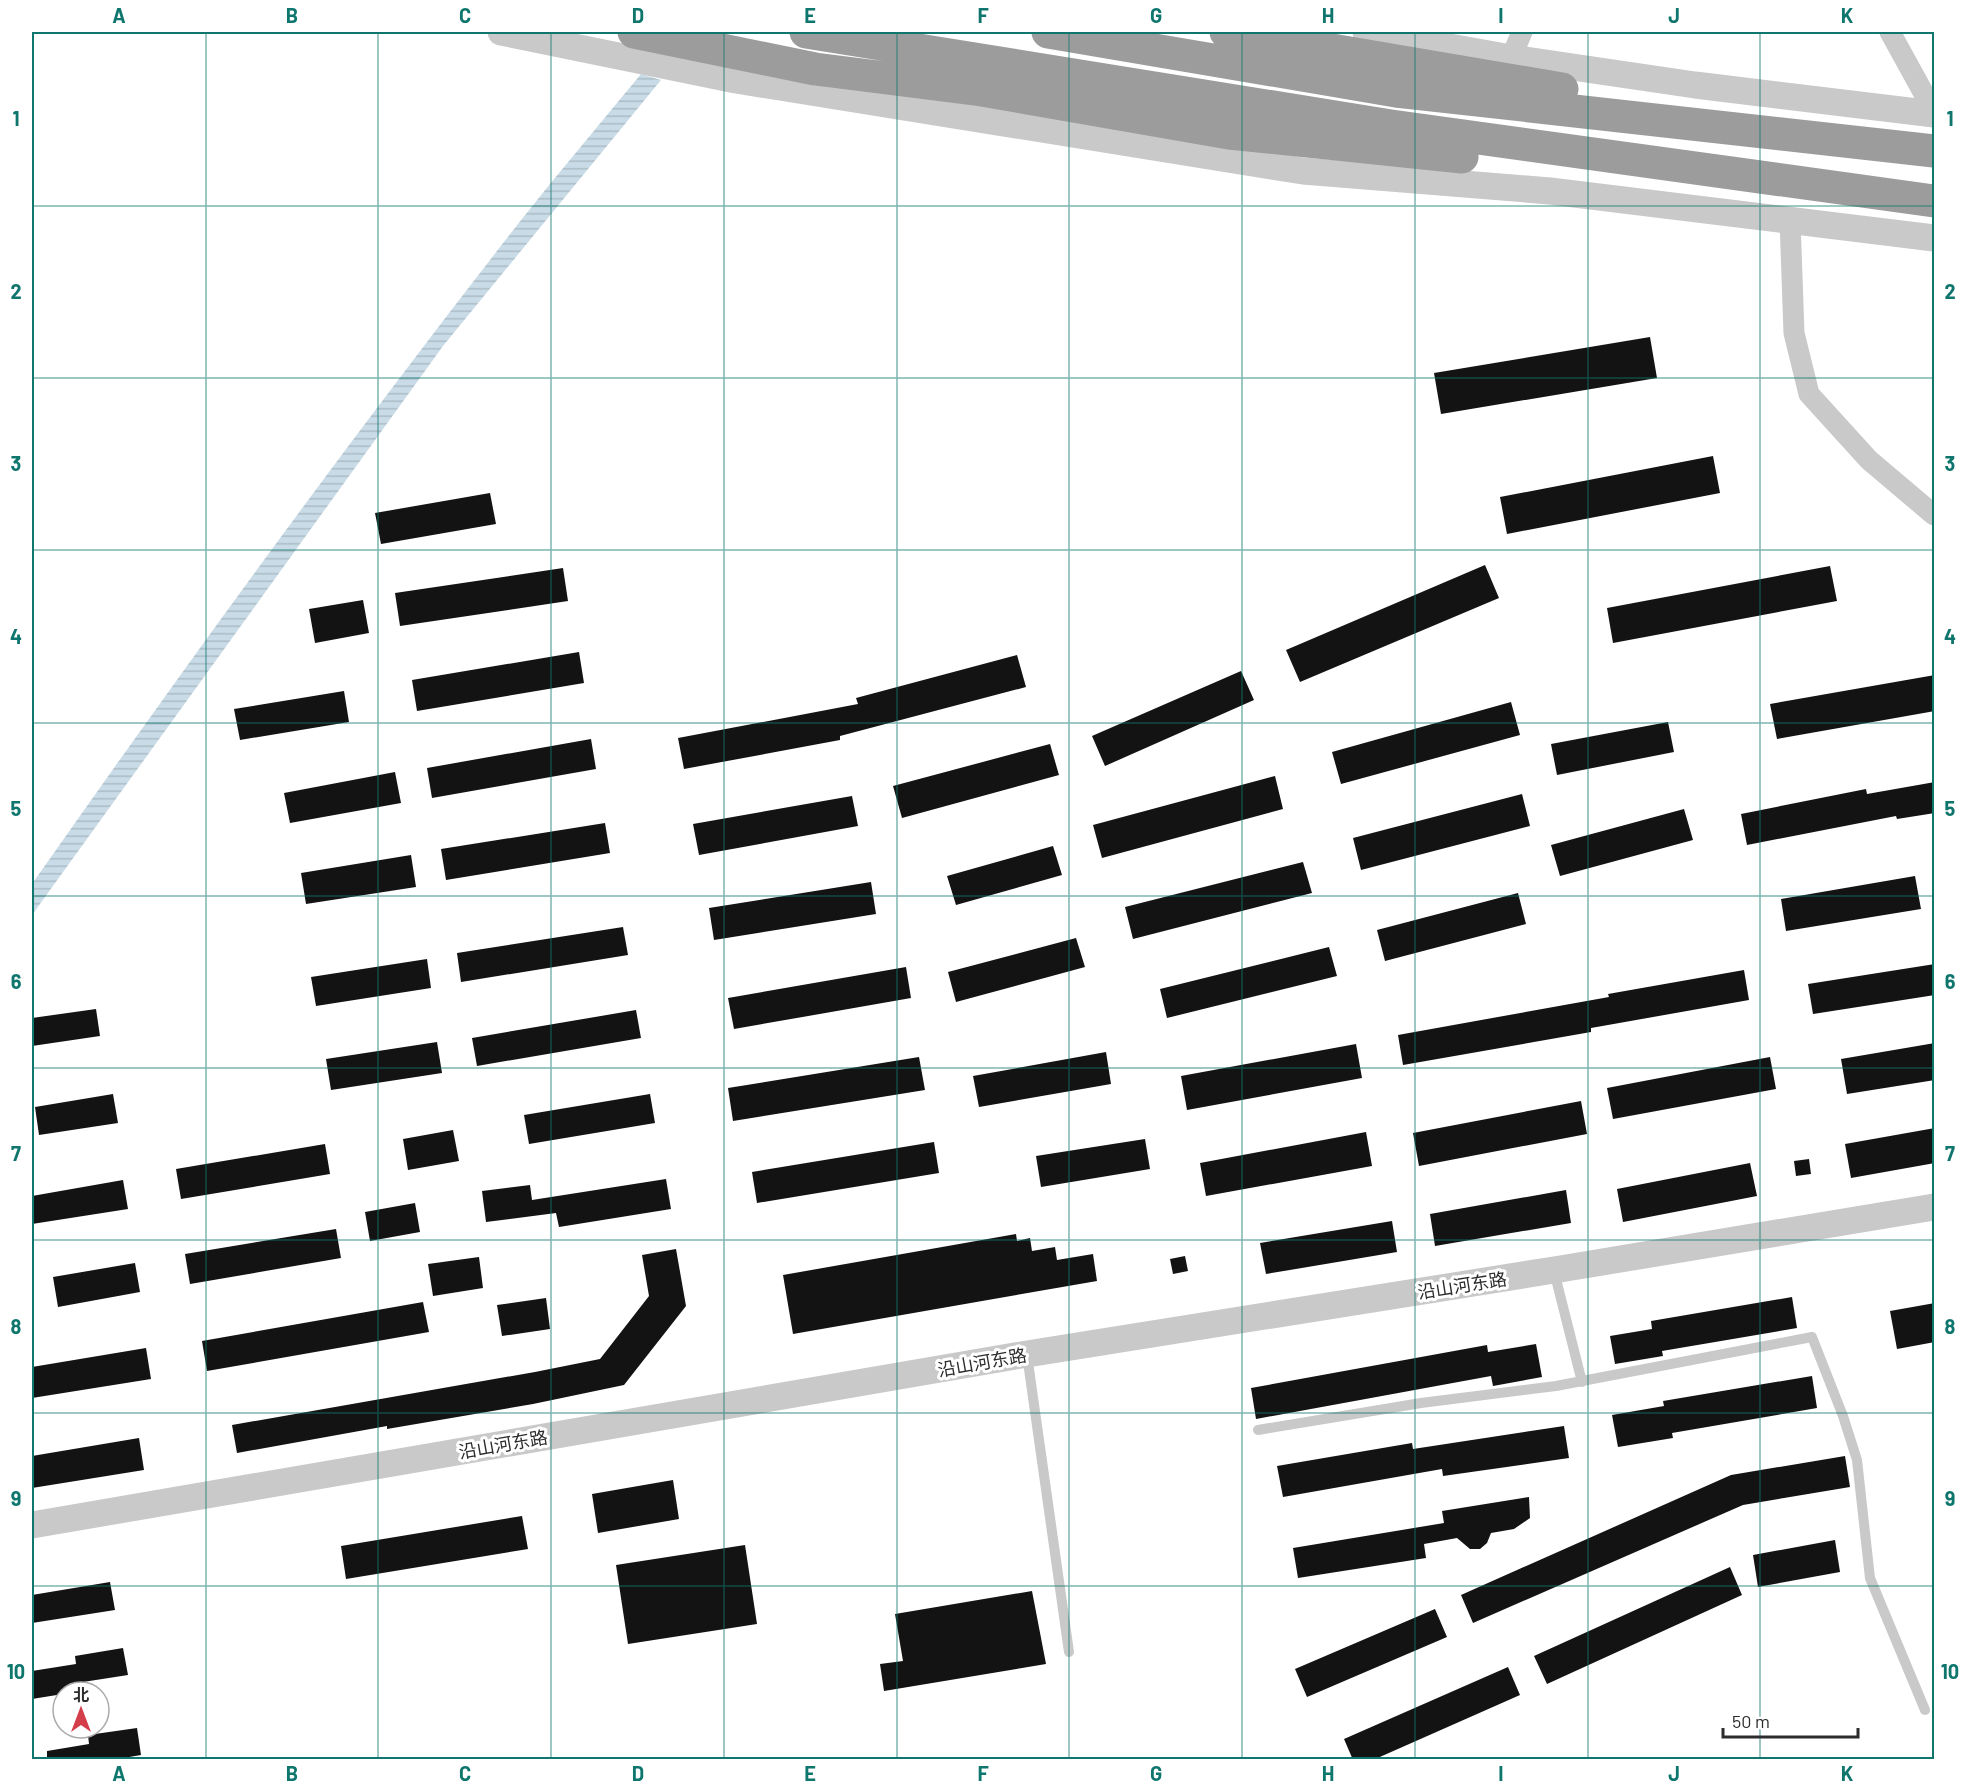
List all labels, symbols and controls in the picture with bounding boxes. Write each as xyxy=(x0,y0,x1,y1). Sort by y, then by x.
text: A xyxy=(112,3,126,27)
text: B xyxy=(286,3,298,27)
text: C xyxy=(459,3,471,27)
text: D xyxy=(632,3,644,27)
text: E xyxy=(804,3,816,27)
text: F xyxy=(977,3,989,27)
text: G xyxy=(1150,3,1162,27)
text: H xyxy=(1322,3,1334,27)
text: I xyxy=(1498,3,1504,27)
text: J xyxy=(1668,3,1680,27)
text: K xyxy=(1841,3,1854,27)
text: 1 xyxy=(12,106,20,130)
text: 1 xyxy=(1946,106,1954,130)
text: 2 xyxy=(10,279,22,303)
text: 2 xyxy=(1944,279,1956,303)
text: 3 xyxy=(11,451,21,475)
text: 3 xyxy=(1945,451,1955,475)
text: 4 xyxy=(10,624,22,648)
text: 4 xyxy=(1944,624,1956,648)
text: 5 xyxy=(11,796,22,820)
text: 5 xyxy=(1945,796,1956,820)
text: 6 xyxy=(11,969,22,993)
text: 6 xyxy=(1945,969,1956,993)
text: 7 xyxy=(11,1141,21,1165)
text: 7 xyxy=(1945,1141,1955,1165)
street label: 沿山河东路 xyxy=(1416,1267,1508,1303)
text: 8 xyxy=(11,1314,22,1338)
text: 8 xyxy=(1945,1314,1956,1338)
street label: 沿山河东路 xyxy=(936,1343,1028,1381)
street label: 沿山河东路 xyxy=(457,1425,549,1463)
text: 9 xyxy=(11,1486,21,1510)
text: 9 xyxy=(1945,1486,1955,1510)
text: 10 xyxy=(7,1659,25,1683)
text: 10 xyxy=(1941,1659,1959,1683)
north arrow xyxy=(51,1680,111,1740)
text: 北 xyxy=(73,1685,89,1704)
scale bar xyxy=(1723,1701,1858,1739)
text: 50 m xyxy=(1732,1710,1770,1732)
text: A xyxy=(112,1761,126,1785)
text: B xyxy=(286,1761,298,1785)
text: C xyxy=(459,1761,471,1785)
text: D xyxy=(632,1761,644,1785)
text: E xyxy=(804,1761,816,1785)
text: F xyxy=(977,1761,989,1785)
text: G xyxy=(1150,1761,1162,1785)
text: H xyxy=(1322,1761,1334,1785)
text: I xyxy=(1498,1761,1504,1785)
text: J xyxy=(1668,1761,1680,1785)
text: K xyxy=(1841,1761,1854,1785)

